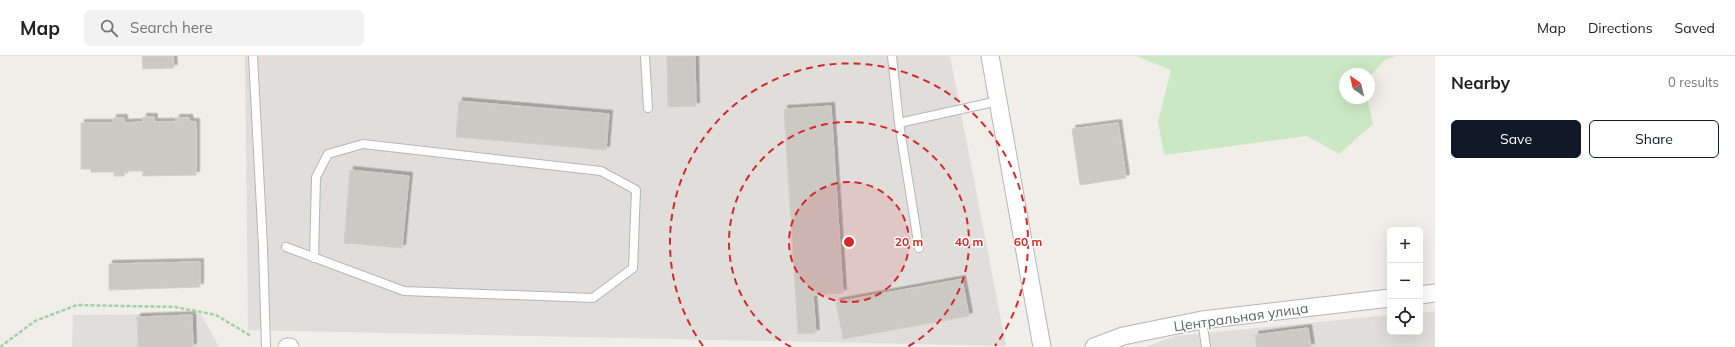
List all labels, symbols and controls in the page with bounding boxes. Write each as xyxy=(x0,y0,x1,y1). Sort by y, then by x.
search box xyxy=(84,10,364,46)
text: Map xyxy=(20,16,60,40)
icon: search xyxy=(98,17,120,39)
text: Search here xyxy=(130,18,213,37)
text: Map xyxy=(1537,19,1566,37)
text: Directions xyxy=(1588,19,1653,37)
text: Saved xyxy=(1675,19,1715,37)
north arrow xyxy=(1339,68,1375,104)
text: Nearby xyxy=(1451,72,1510,93)
text: 0 results xyxy=(1668,74,1719,90)
button: Save xyxy=(1451,120,1581,158)
button: Share xyxy=(1589,120,1719,158)
map controls xyxy=(1387,227,1423,335)
button: + xyxy=(1387,227,1423,263)
text: 20 m xyxy=(895,234,923,249)
text: 40 m xyxy=(955,234,983,249)
text: 60 m xyxy=(1014,234,1042,249)
centre of rings xyxy=(842,235,856,249)
button: − xyxy=(1387,263,1423,299)
street label: Центральная улица xyxy=(1173,299,1309,335)
button: locate xyxy=(1387,299,1423,335)

